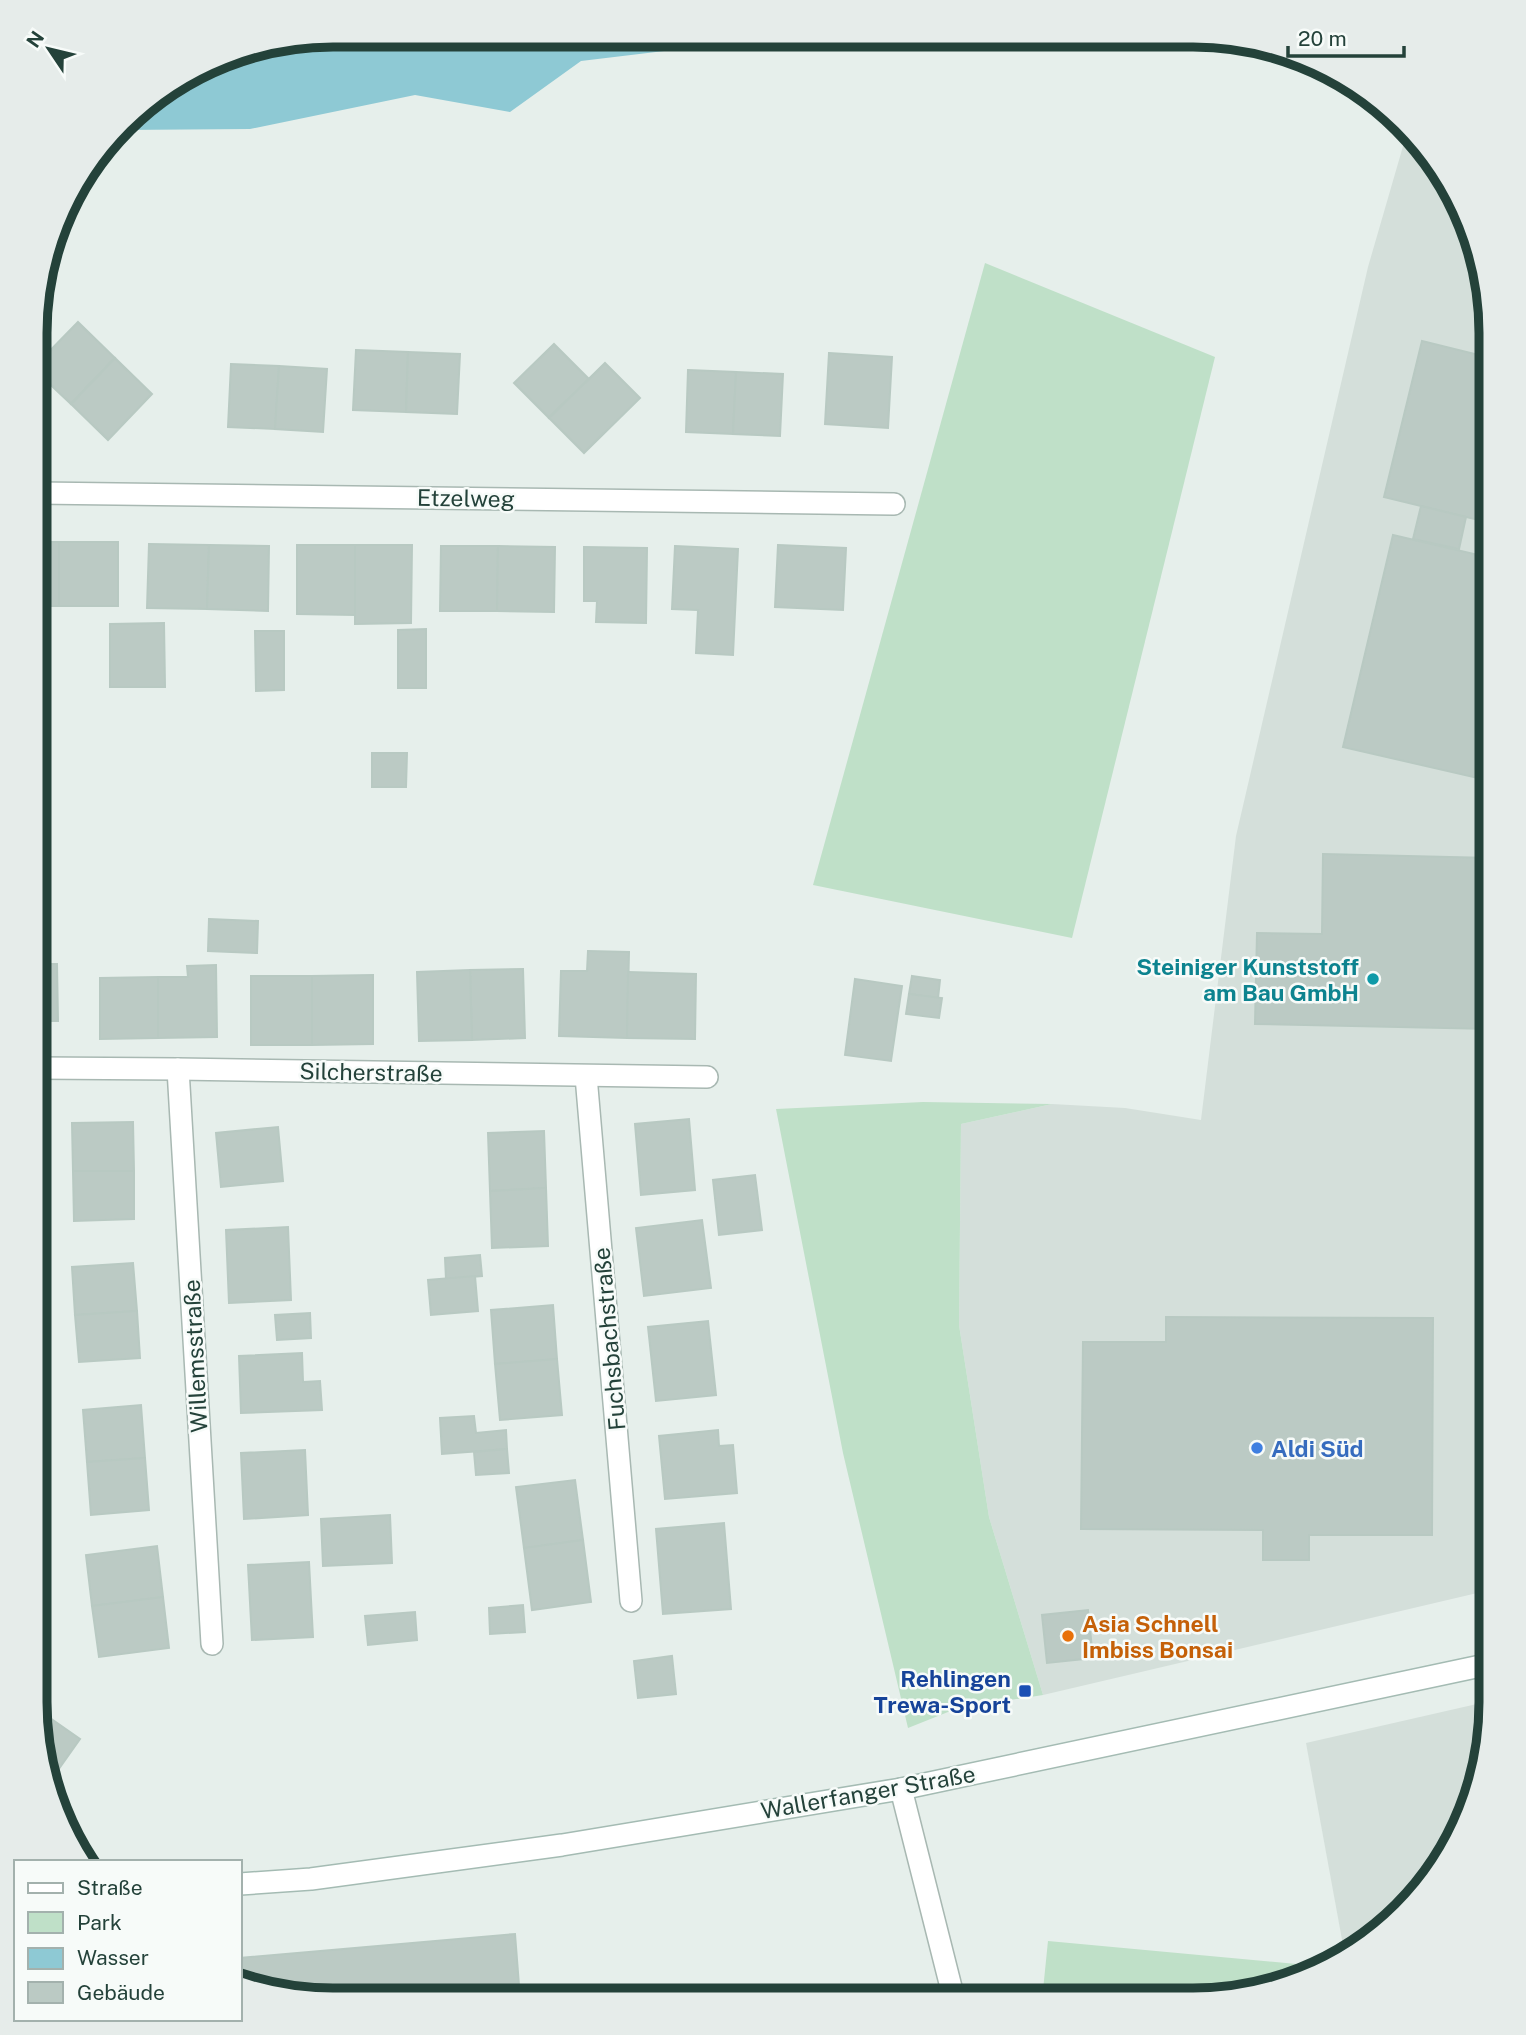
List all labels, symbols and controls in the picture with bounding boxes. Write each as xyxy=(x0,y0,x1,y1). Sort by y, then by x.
north arrow xyxy=(14,14,84,84)
scale bar xyxy=(1288,14,1404,58)
text: 20 m xyxy=(1298,26,1347,51)
text: N xyxy=(22,27,48,52)
street label: Etzelweg xyxy=(417,484,515,512)
place label: Steiniger Kunststoff am Bau GmbH xyxy=(1136,953,1359,1006)
marker: Steiniger Kunststoff am Bau GmbH xyxy=(1365,971,1381,987)
street label: Silcherstraße xyxy=(299,1057,443,1087)
street label: Fuchsbachstraße xyxy=(588,1246,630,1432)
street label: Willemsstraße xyxy=(178,1279,212,1433)
place label: Aldi Süd xyxy=(1271,1435,1364,1462)
marker: Aldi Süd xyxy=(1249,1440,1265,1456)
place label: Asia Schnell Imbiss Bonsai xyxy=(1082,1610,1233,1663)
marker: Asia Schnell Imbiss Bonsai xyxy=(1060,1628,1076,1644)
place label: Rehlingen Trewa-Sport xyxy=(873,1665,1011,1718)
marker: Rehlingen Trewa-Sport xyxy=(1017,1683,1033,1699)
street label: Wallerfanger Straße xyxy=(759,1760,977,1824)
legend xyxy=(14,1860,242,2021)
text: Straße xyxy=(77,1875,143,1900)
text: Park xyxy=(77,1910,122,1935)
text: Wasser xyxy=(77,1945,149,1970)
text: Gebäude xyxy=(77,1980,165,2005)

